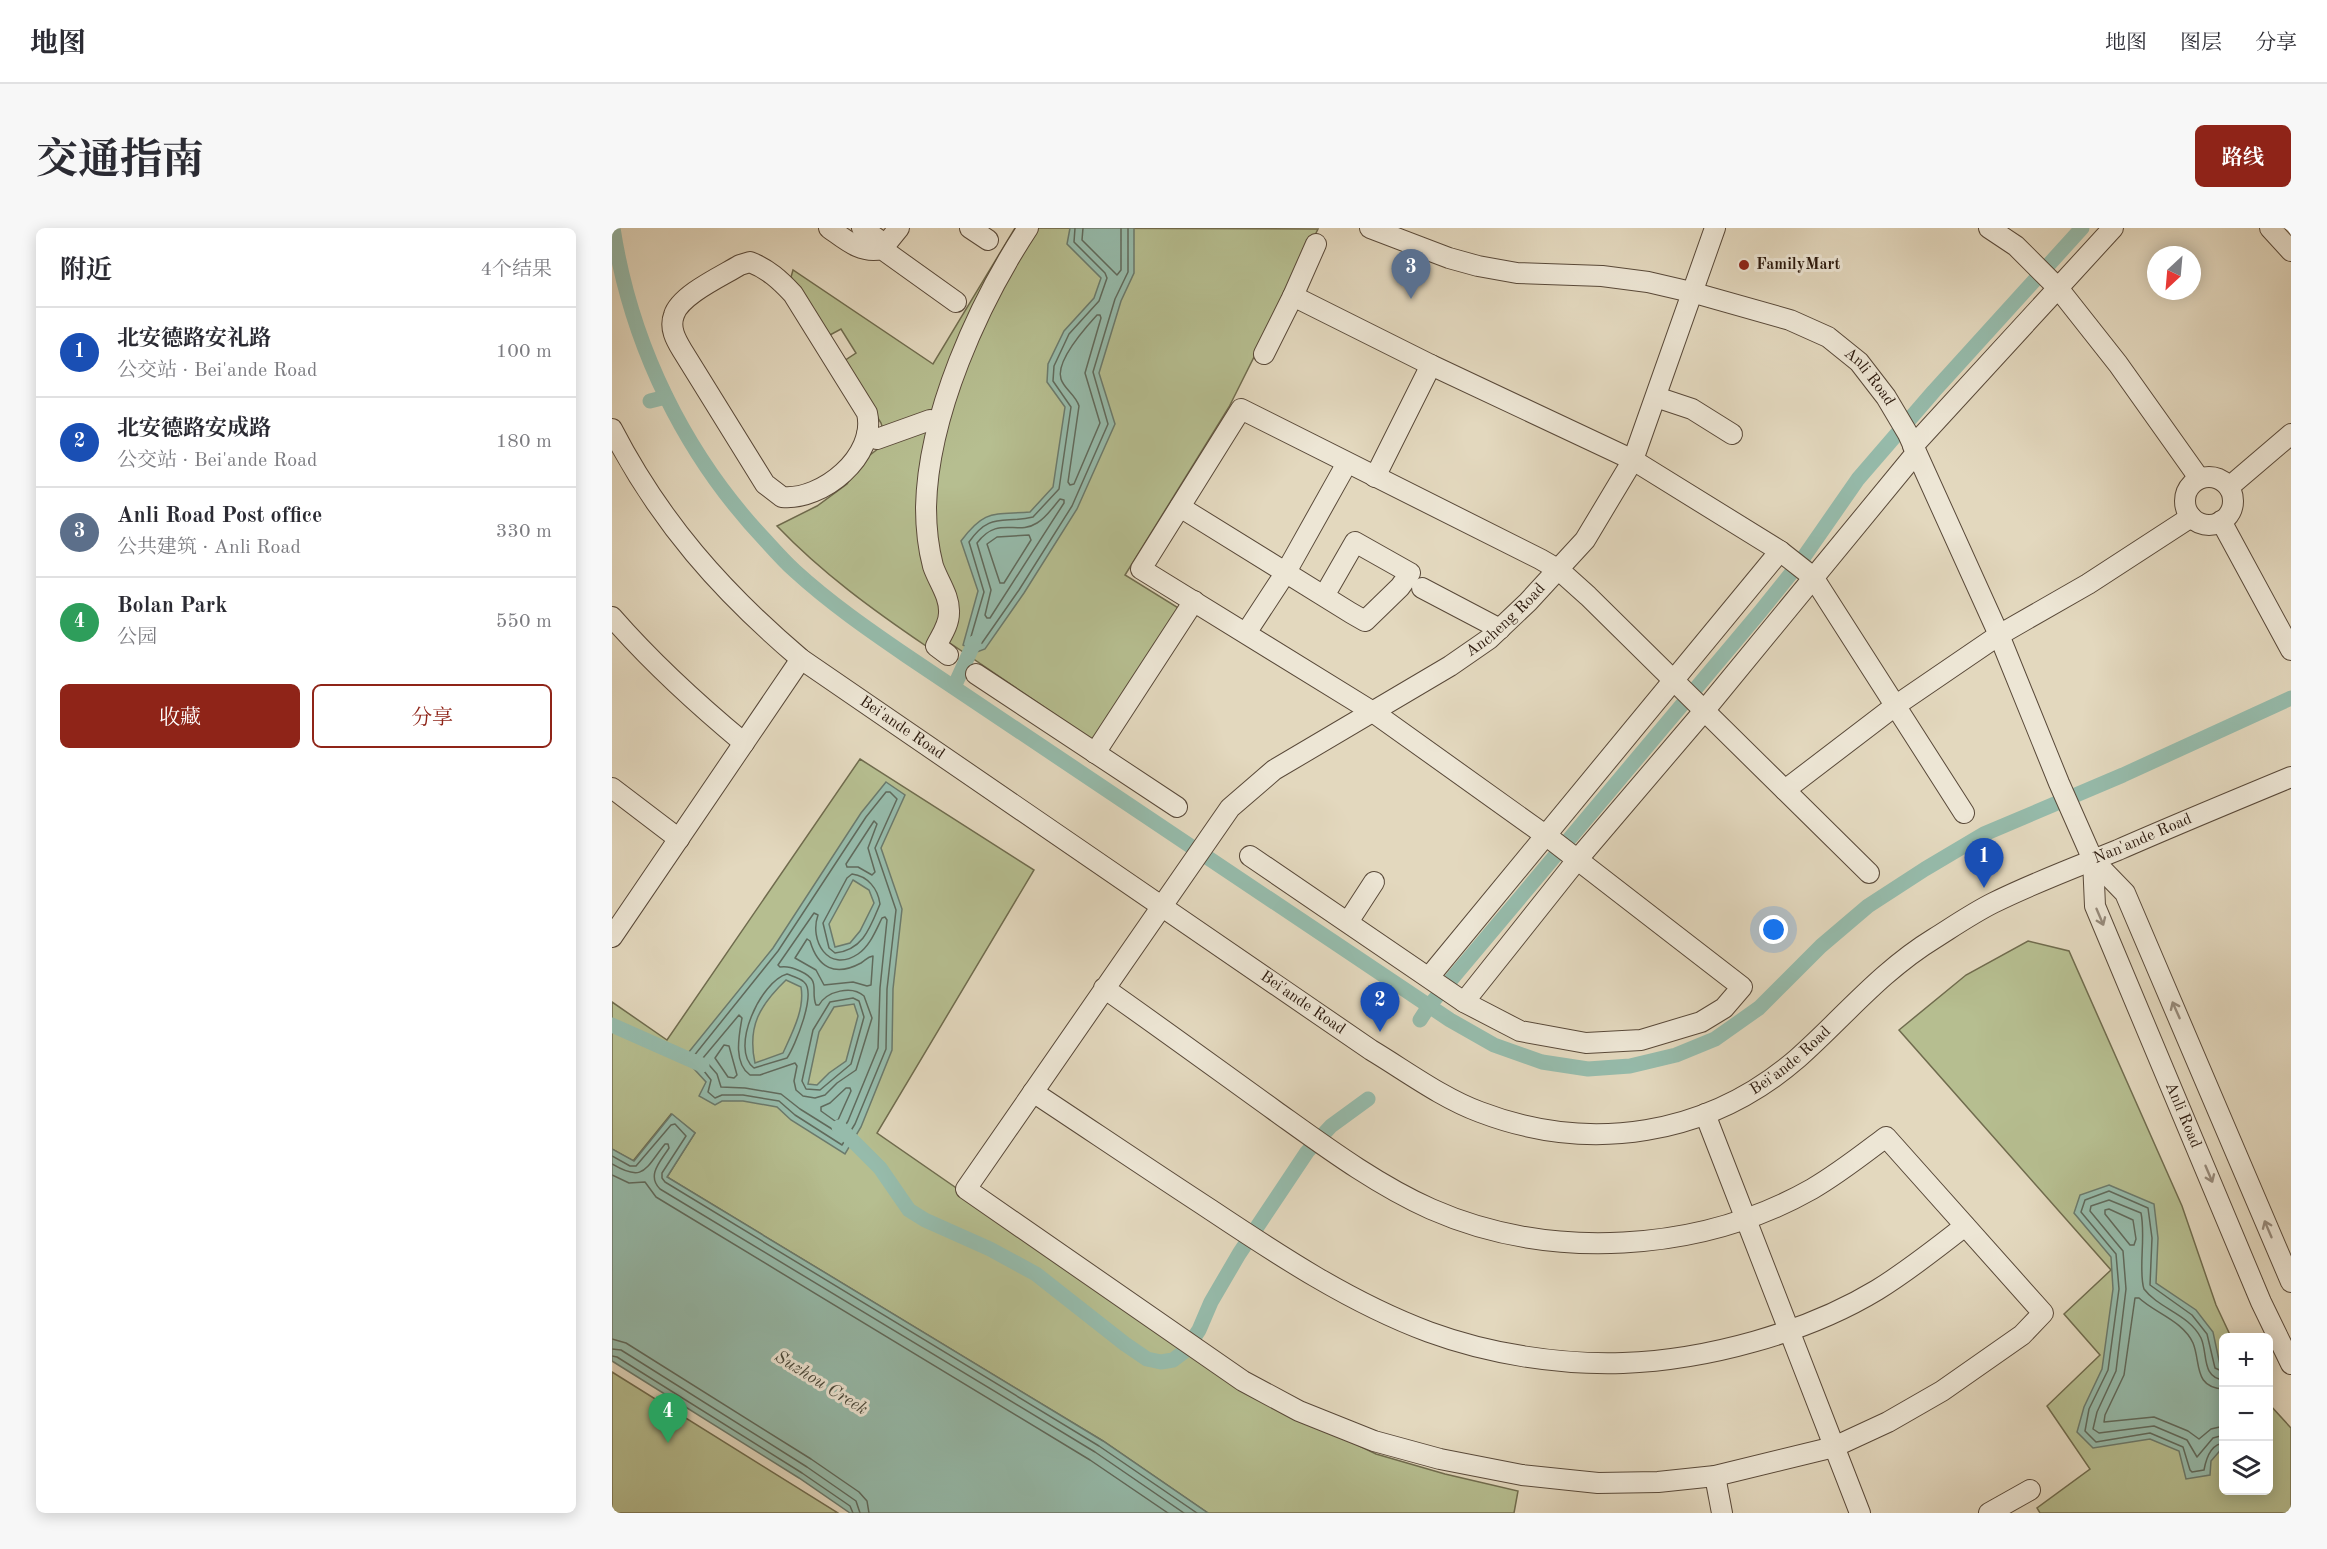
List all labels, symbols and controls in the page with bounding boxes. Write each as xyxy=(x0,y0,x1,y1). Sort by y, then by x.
text: 地图 xyxy=(30,31,86,59)
text: 地图 xyxy=(2105,33,2147,54)
text: 图层 xyxy=(2180,33,2222,54)
text: 分享 xyxy=(2255,33,2297,54)
button: 路线 xyxy=(2195,125,2291,187)
text: 交通指南 xyxy=(36,141,204,183)
north arrow xyxy=(2147,246,2201,300)
pin: 3 xyxy=(1392,250,1430,299)
place label: FamilyMart xyxy=(1756,257,1840,273)
text: 附近 xyxy=(60,258,112,284)
marker: FamilyMart xyxy=(1737,258,1751,272)
text: 4个结果 xyxy=(480,260,552,280)
text: 北安德路安礼路 xyxy=(117,328,271,350)
text: 1 xyxy=(74,342,85,362)
text: 100 m xyxy=(496,342,552,362)
street label: Anli Road xyxy=(1841,345,1897,408)
text: 公交站 · Bei'ande Road xyxy=(117,361,317,381)
text: 北安德路安成路 xyxy=(117,418,271,440)
text: 2 xyxy=(74,432,85,452)
text: 180 m xyxy=(496,432,552,452)
text: 公交站 · Bei'ande Road xyxy=(117,451,317,471)
text: Anli Road Post office xyxy=(117,505,322,527)
text: 3 xyxy=(74,522,85,542)
text: 330 m xyxy=(496,522,552,542)
text: 公共建筑 · Anli Road xyxy=(117,538,301,558)
street label: Ancheng Road xyxy=(1463,581,1549,660)
text: Bolan Park xyxy=(117,595,228,617)
text: 4 xyxy=(74,612,85,632)
text: 550 m xyxy=(496,612,552,632)
text: 公园 xyxy=(117,628,157,648)
button: 收藏 xyxy=(60,684,300,748)
button: 分享 xyxy=(312,684,552,748)
street label: Bei'ande Road xyxy=(856,694,947,763)
street label: Nan'ande Road xyxy=(2091,811,2194,867)
pin: 1 xyxy=(1964,838,2004,888)
one-way arrow xyxy=(2095,908,2106,926)
your location xyxy=(1759,915,1788,944)
street label: Bei'ande Road xyxy=(1257,968,1348,1038)
pin: 2 xyxy=(1360,982,1400,1032)
one-way arrow xyxy=(2170,1002,2181,1020)
street label: Bei'ande Road xyxy=(1747,1024,1834,1098)
street label: Anli Road xyxy=(2162,1080,2204,1151)
one-way arrow xyxy=(2203,1165,2215,1183)
one-way arrow xyxy=(2262,1220,2273,1238)
map controls xyxy=(2219,1333,2273,1495)
button: + xyxy=(2219,1333,2273,1387)
water label: Suzhou Creek xyxy=(771,1347,871,1419)
button: − xyxy=(2219,1387,2273,1441)
pin: 4 xyxy=(648,1394,688,1443)
button: layers xyxy=(2219,1441,2273,1495)

